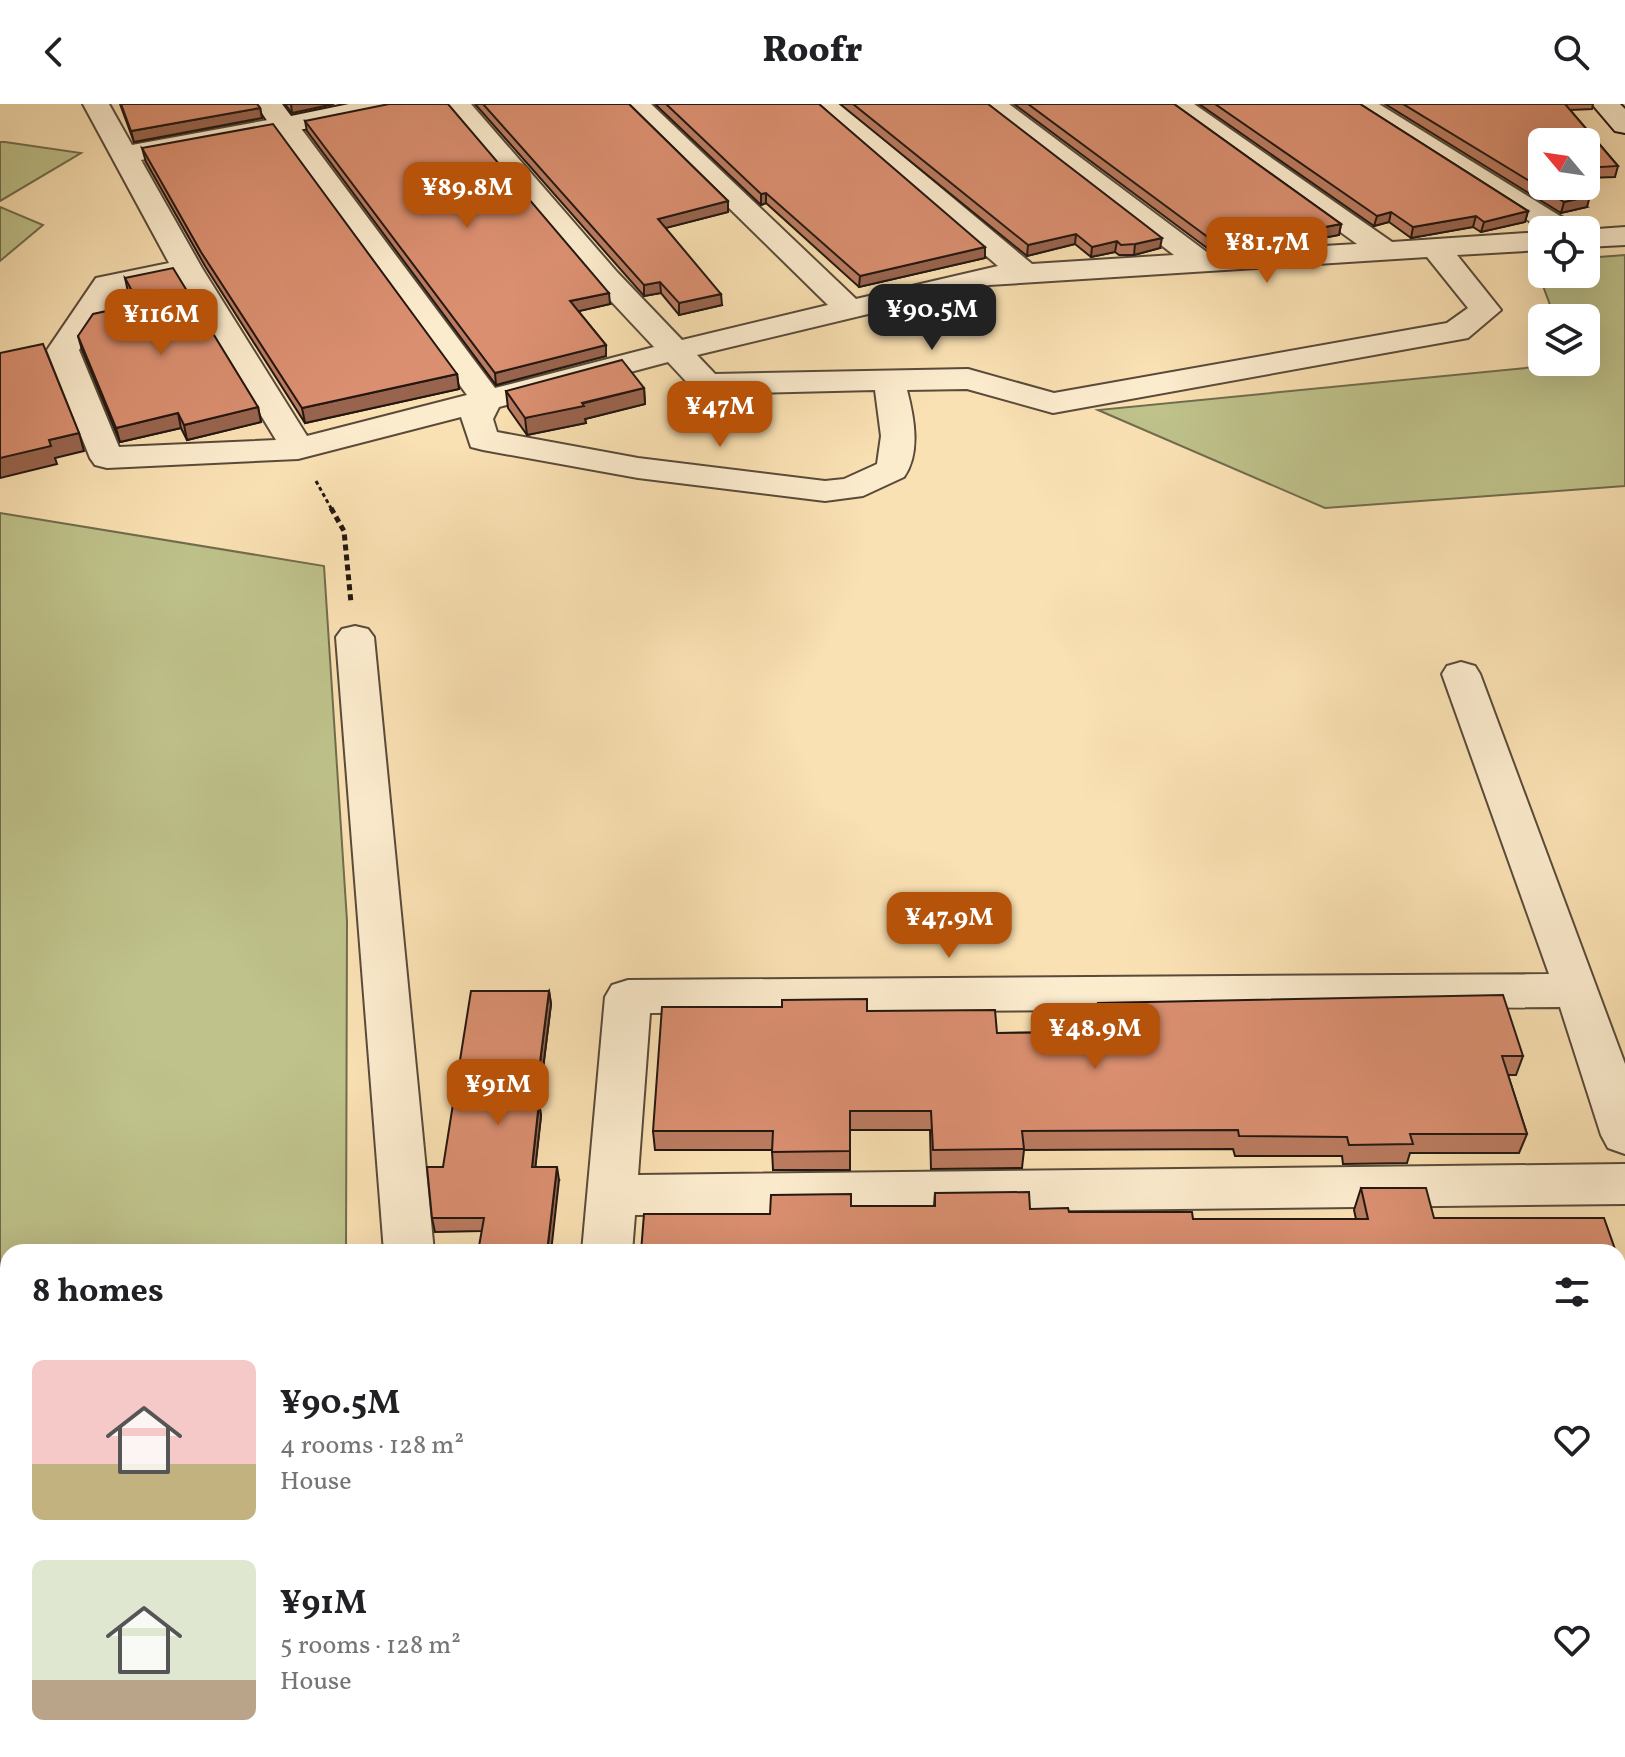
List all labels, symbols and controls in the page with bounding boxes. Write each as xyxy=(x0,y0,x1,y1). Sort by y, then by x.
text: Roofr xyxy=(762,27,863,77)
icon: back xyxy=(32,30,76,74)
icon: search xyxy=(1549,30,1593,74)
north arrow xyxy=(1528,128,1600,200)
map controls xyxy=(1528,128,1600,376)
pin: ¥89.8M xyxy=(402,162,532,230)
text: ¥89.8M xyxy=(421,170,513,206)
button: locate xyxy=(1528,216,1600,288)
pin: ¥81.7M xyxy=(1202,217,1332,285)
text: ¥81.7M xyxy=(1224,225,1310,261)
pin: ¥90.5M xyxy=(867,284,997,352)
pin: ¥116M xyxy=(105,289,217,357)
text: ¥90.5M xyxy=(886,292,978,328)
text: ¥116M xyxy=(123,297,199,333)
button: layers xyxy=(1528,304,1600,376)
pin: ¥47M xyxy=(673,381,767,449)
text: ¥47M xyxy=(685,389,755,425)
pin: ¥47.9M xyxy=(884,892,1014,960)
text: ¥47.9M xyxy=(905,900,993,936)
pin: ¥48.9M xyxy=(1030,1003,1160,1071)
text: ¥48.9M xyxy=(1049,1011,1141,1047)
pin: ¥91M xyxy=(451,1059,545,1127)
text: ¥91M xyxy=(465,1067,531,1103)
text: 8 homes xyxy=(32,1269,164,1316)
icon: filters xyxy=(1550,1270,1594,1314)
text: ¥90.5M xyxy=(280,1381,400,1428)
icon: home xyxy=(96,1392,192,1488)
icon: heart xyxy=(1550,1418,1594,1462)
text: 4 rooms · 128 m² xyxy=(280,1428,464,1464)
text: House xyxy=(280,1464,352,1500)
text: ¥91M xyxy=(280,1581,367,1628)
icon: home xyxy=(96,1592,192,1688)
icon: heart xyxy=(1550,1618,1594,1662)
text: 5 rooms · 128 m² xyxy=(280,1628,461,1664)
text: House xyxy=(280,1664,352,1700)

